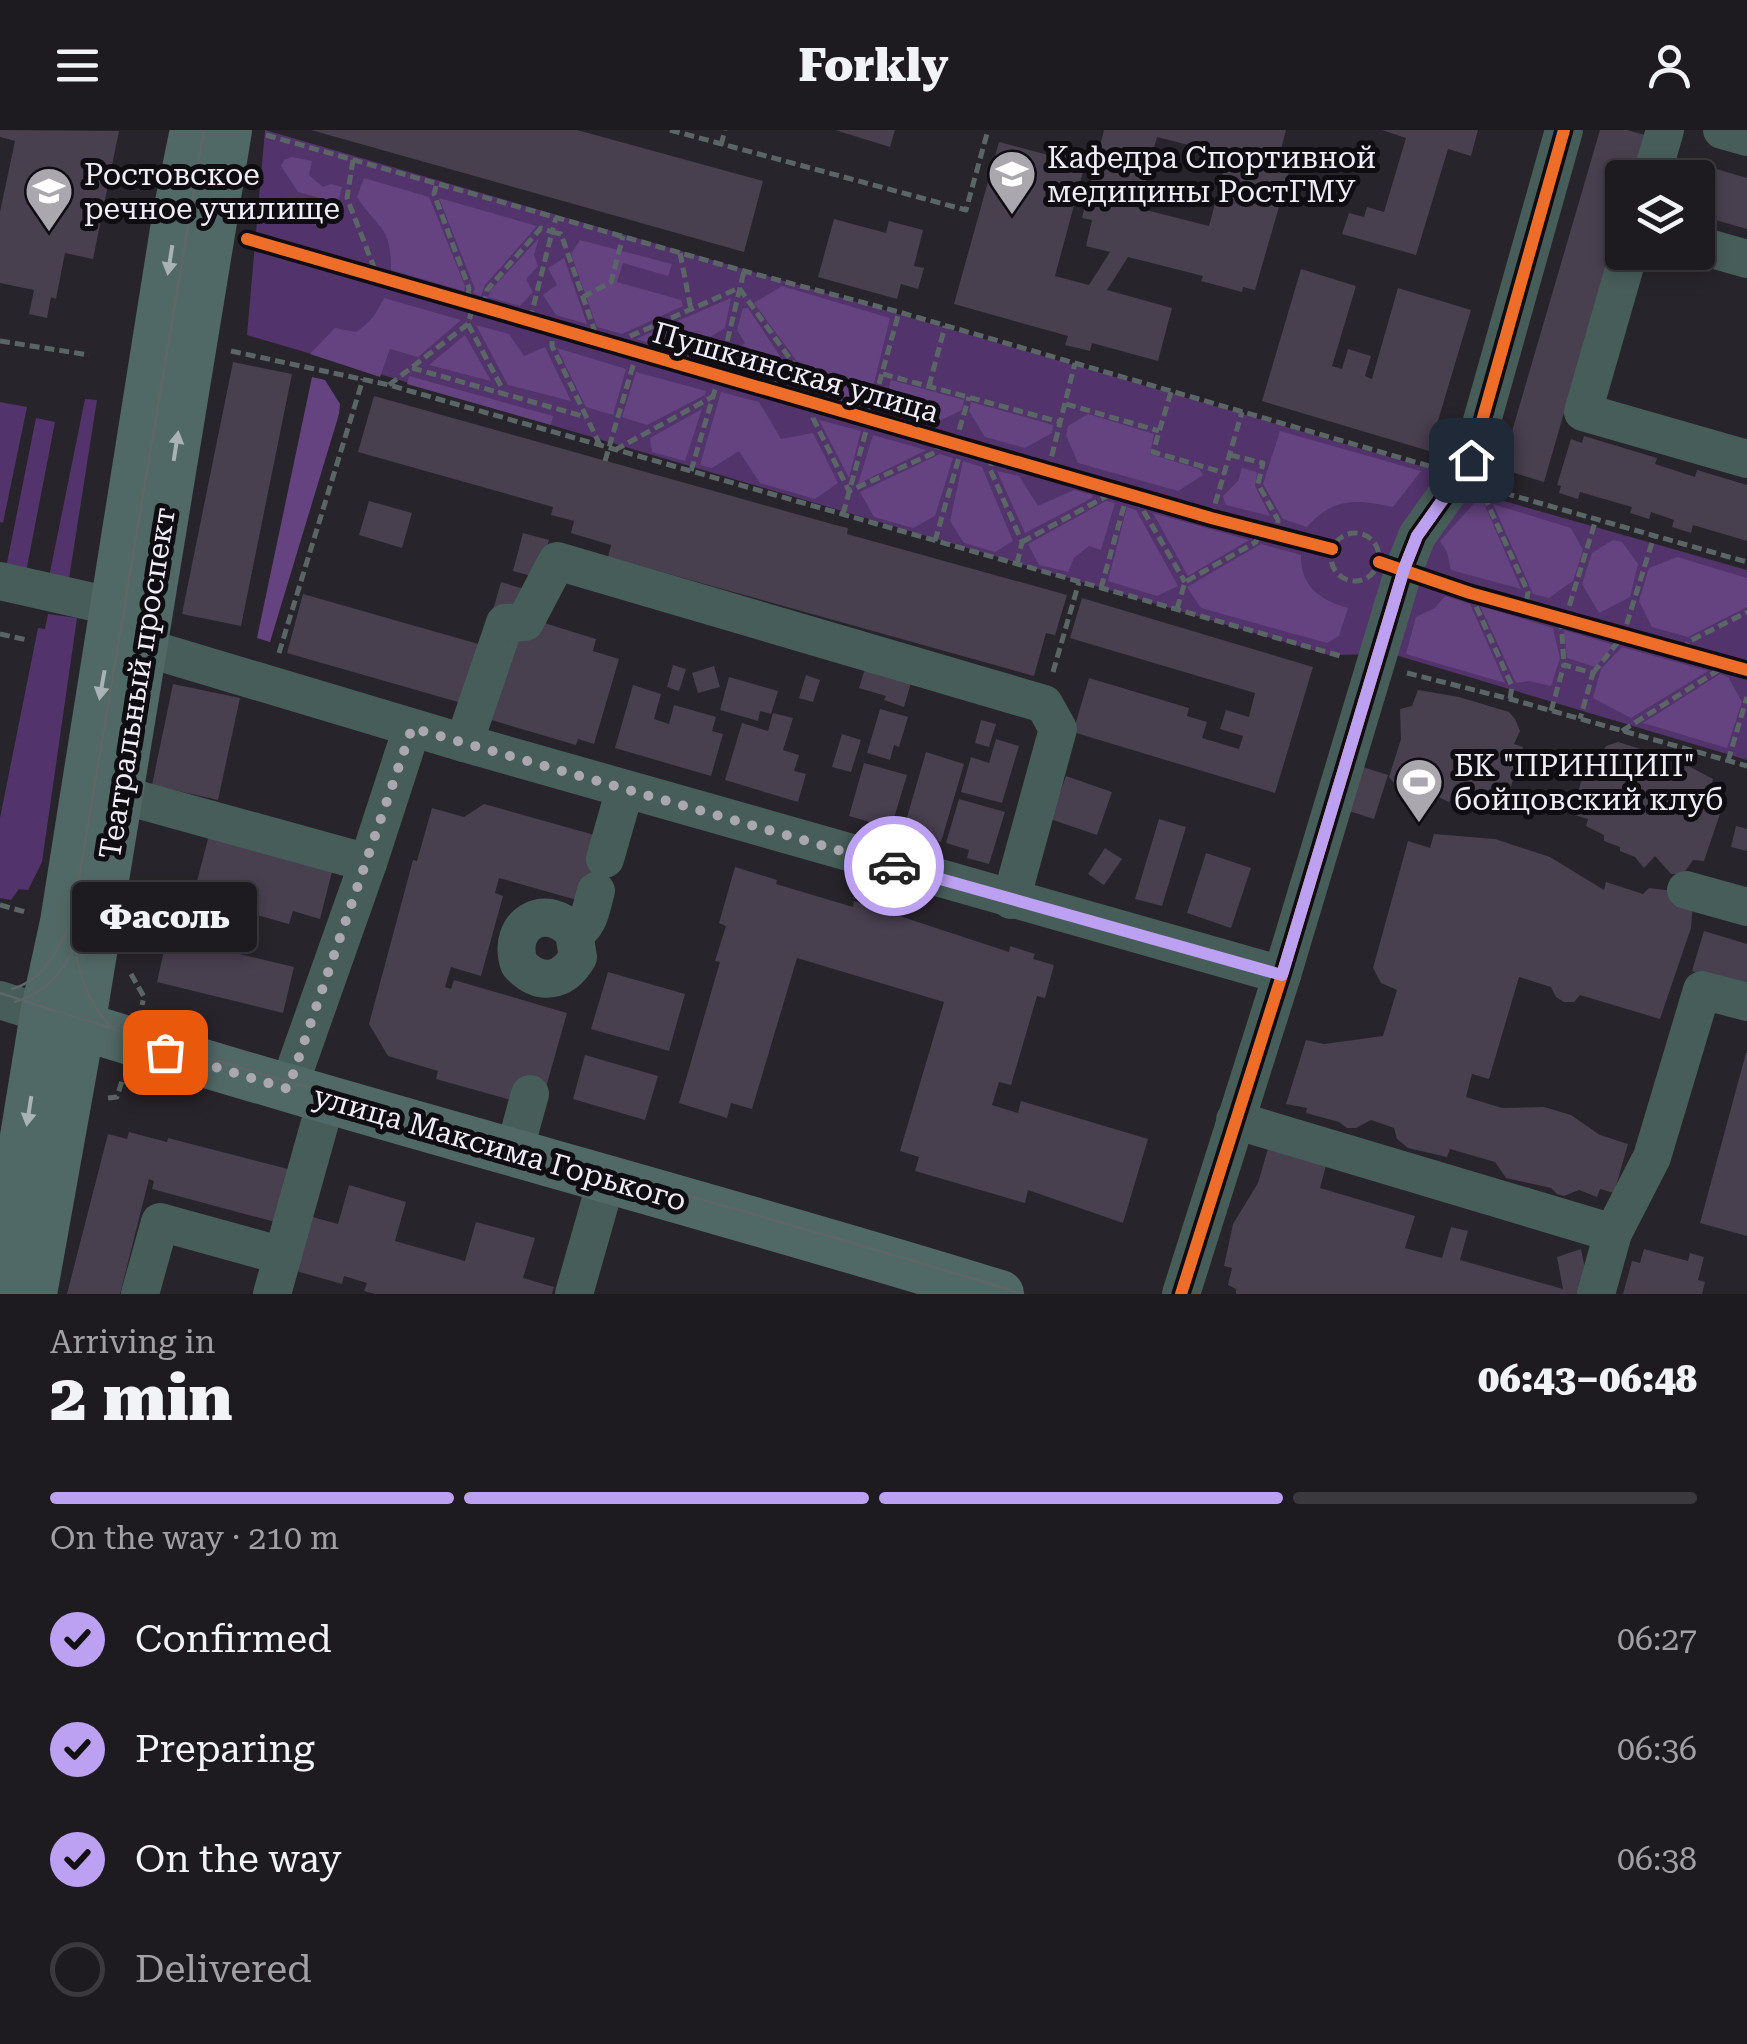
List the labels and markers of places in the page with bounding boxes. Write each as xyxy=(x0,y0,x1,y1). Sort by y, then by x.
place label: Кафедра Спортивной медицины РостГМУ xyxy=(1047,140,1376,209)
school or university icon: Кафедра Спортивной медицины РостГМУ xyxy=(986,148,1038,216)
place label: Ростовское речное училище xyxy=(84,157,340,226)
school or university icon: Ростовское речное училище xyxy=(23,165,75,233)
pin xyxy=(1429,418,1514,503)
place label: БК "ПРИНЦИП" бойцовский клуб xyxy=(1454,748,1723,817)
sports icon: БК "ПРИНЦИП" бойцовский клуб xyxy=(1393,756,1445,824)
callout: Фасоль xyxy=(72,882,258,952)
pin xyxy=(123,1010,208,1095)

